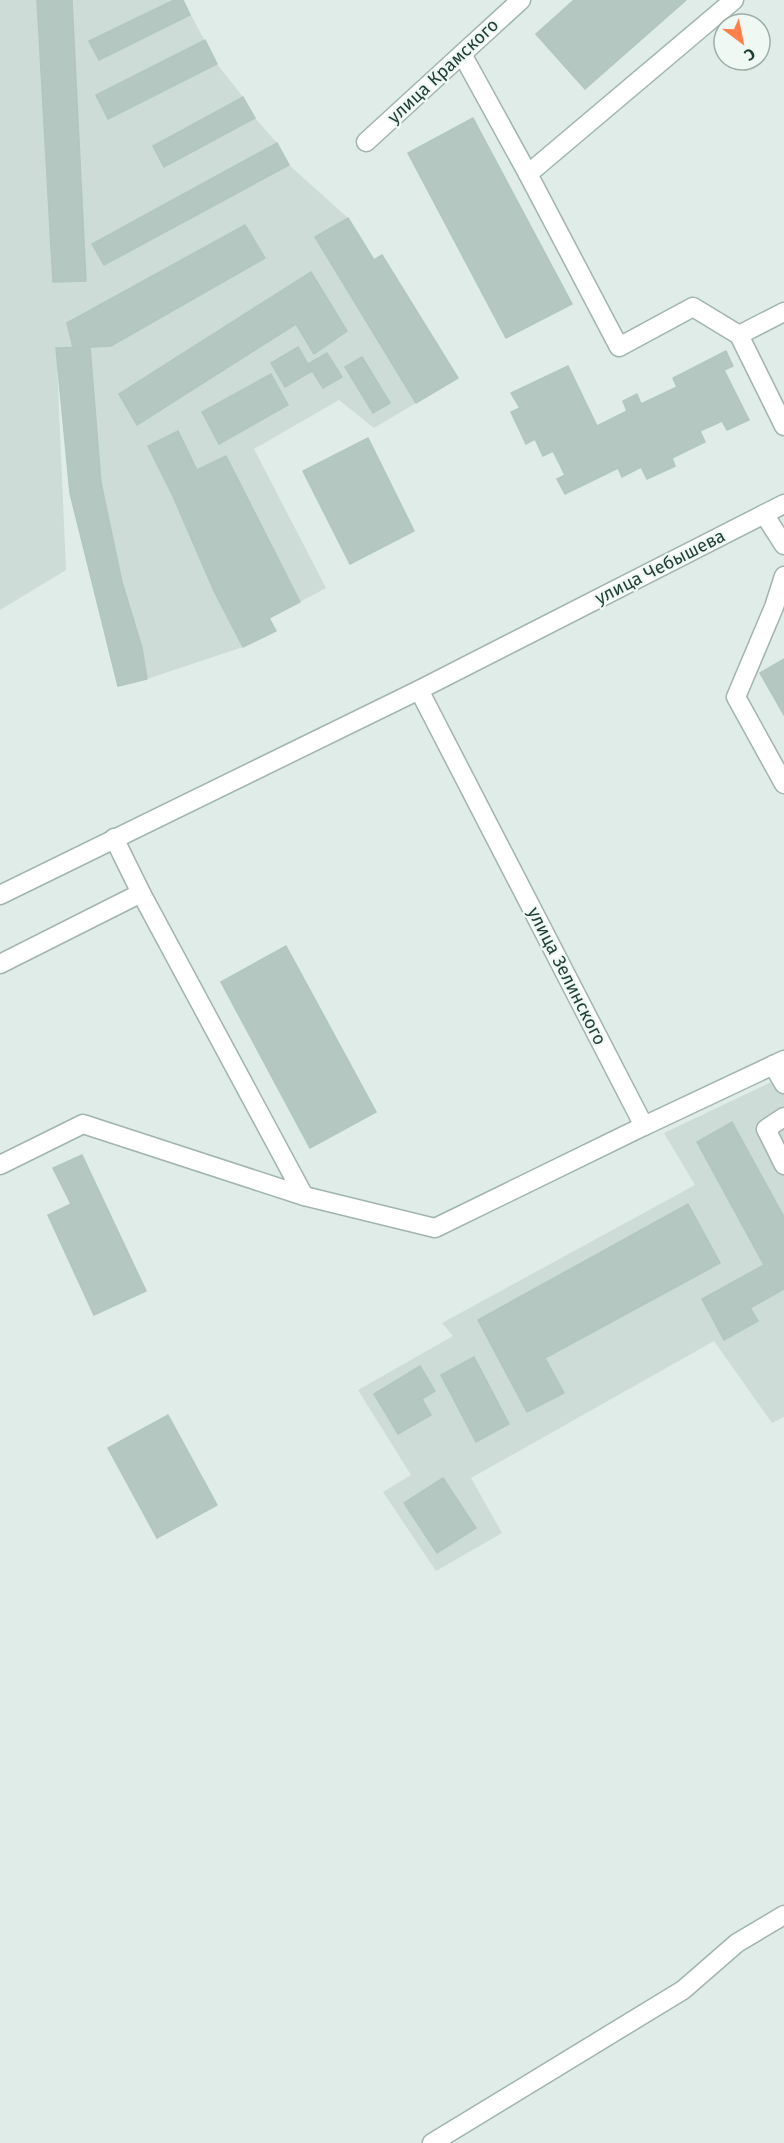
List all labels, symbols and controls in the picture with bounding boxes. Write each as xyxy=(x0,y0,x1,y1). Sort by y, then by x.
north arrow xyxy=(712,12,772,72)
street label: улица Крамского xyxy=(383,14,503,128)
text: С xyxy=(740,44,759,65)
street label: улица Чебышева xyxy=(591,525,729,609)
street label: улица Зелинского xyxy=(523,903,611,1049)

